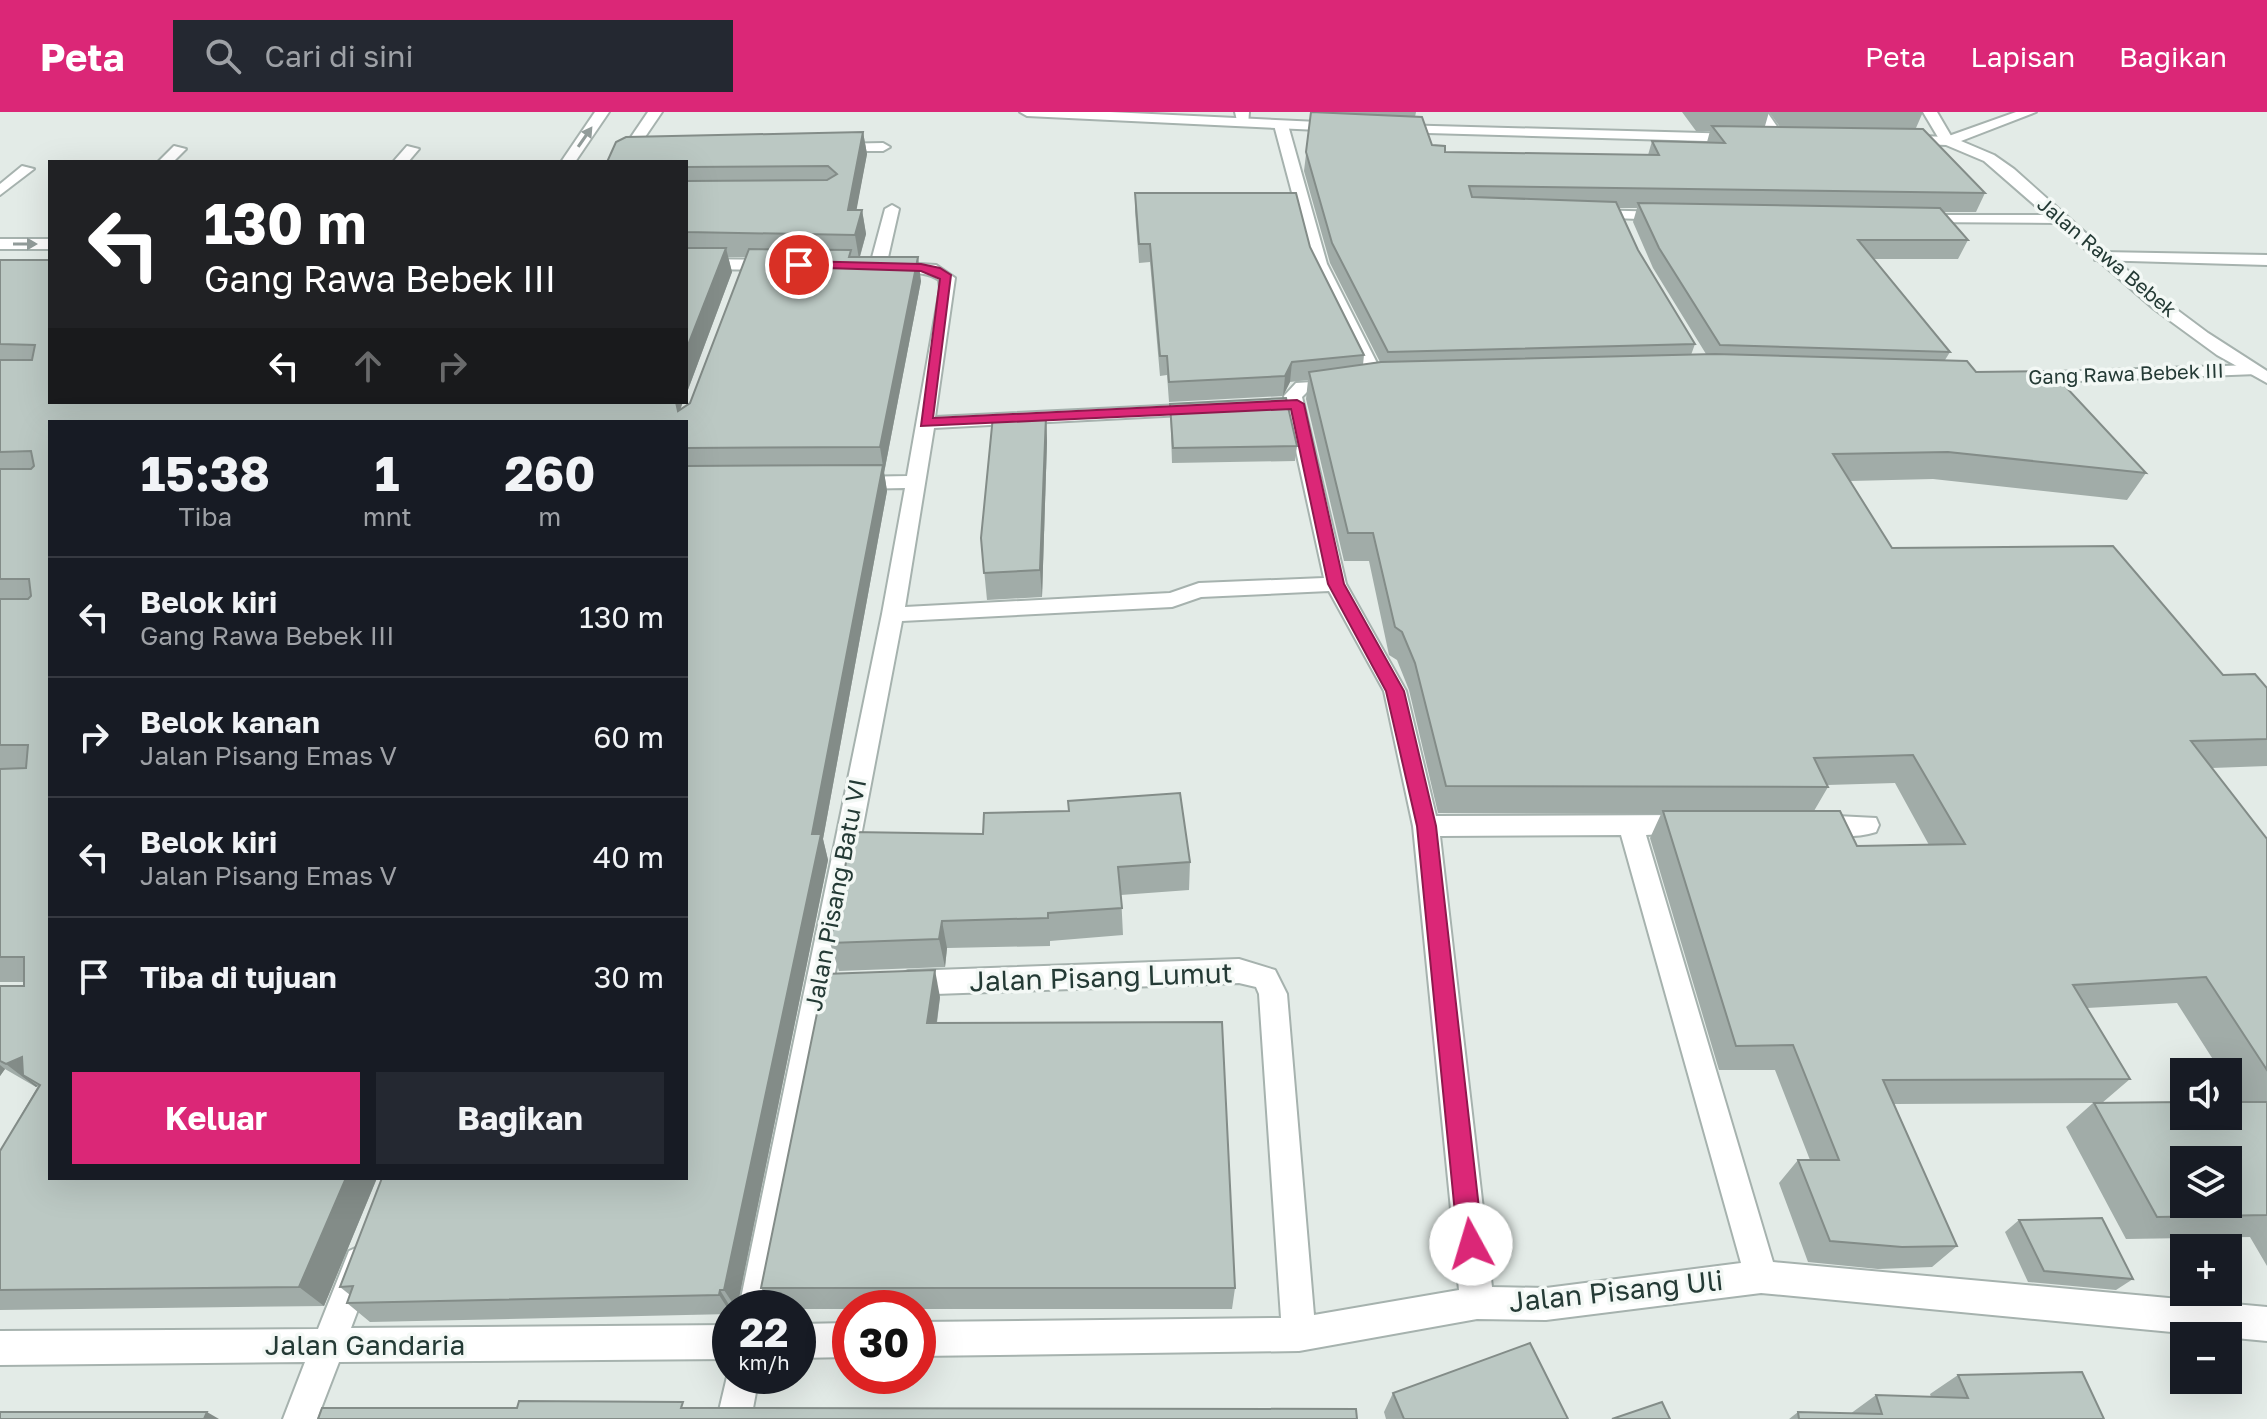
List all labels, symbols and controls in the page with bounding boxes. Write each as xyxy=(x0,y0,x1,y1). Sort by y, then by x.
search box xyxy=(173,20,733,92)
text: Peta xyxy=(40,34,125,79)
icon: search xyxy=(201,34,245,78)
text: Cari di sini xyxy=(265,38,414,74)
text: Peta xyxy=(1865,40,1926,73)
text: Lapisan xyxy=(1970,40,2075,73)
text: Bagikan xyxy=(2119,40,2227,73)
one-way arrow xyxy=(577,126,592,148)
text: 130 m xyxy=(204,189,366,256)
street label: Jalan Rawa Bebek xyxy=(2033,191,2182,321)
icon: left xyxy=(72,192,176,296)
pin xyxy=(765,231,833,299)
one-way arrow xyxy=(13,238,38,250)
icon: arrive xyxy=(777,243,821,287)
text: Gang Rawa Bebek III xyxy=(204,257,556,300)
icon: left xyxy=(262,344,306,388)
icon: ahead xyxy=(346,344,390,388)
icon: right xyxy=(430,344,474,388)
street label: Gang Rawa Bebek III xyxy=(2028,358,2224,388)
text: 15:38 xyxy=(141,444,270,502)
text: 1 xyxy=(375,444,400,502)
text: 260 xyxy=(504,444,595,502)
text: Tiba xyxy=(178,501,232,532)
text: mnt xyxy=(363,501,412,532)
text: m xyxy=(538,501,561,532)
text: Belok kiri xyxy=(140,584,277,620)
icon: left xyxy=(72,595,116,639)
text: 130 m xyxy=(579,599,664,635)
text: Gang Rawa Bebek III xyxy=(140,620,394,651)
text: Belok kanan xyxy=(140,704,320,740)
icon: right xyxy=(72,715,116,759)
text: 60 m xyxy=(593,719,664,755)
text: Jalan Pisang Emas V xyxy=(140,740,397,771)
street label: Jalan Pisang Batu VI xyxy=(798,776,871,1013)
text: Belok kiri xyxy=(140,824,277,860)
icon: left xyxy=(72,835,116,879)
text: 40 m xyxy=(593,839,664,875)
text: Jalan Pisang Emas V xyxy=(140,860,397,891)
icon: arrive xyxy=(72,955,116,999)
street label: Jalan Pisang Lumut xyxy=(969,955,1233,998)
text: Tiba di tujuan xyxy=(140,959,337,995)
text: 30 m xyxy=(594,959,664,995)
map controls xyxy=(2170,1058,2242,1394)
button: sound xyxy=(2170,1058,2242,1130)
button: Keluar xyxy=(72,1072,360,1164)
button: Bagikan xyxy=(376,1072,664,1164)
button: layers xyxy=(2170,1146,2242,1218)
position arrow xyxy=(1429,1202,1513,1286)
button: + xyxy=(2170,1234,2242,1306)
street label: Jalan Pisang Uli xyxy=(1507,1263,1725,1318)
speed limit sign: 30 xyxy=(832,1290,936,1394)
text: 22 xyxy=(740,1308,788,1356)
button: − xyxy=(2170,1322,2242,1394)
street label: Jalan Gandaria xyxy=(265,1328,465,1361)
text: km/h xyxy=(739,1350,789,1374)

